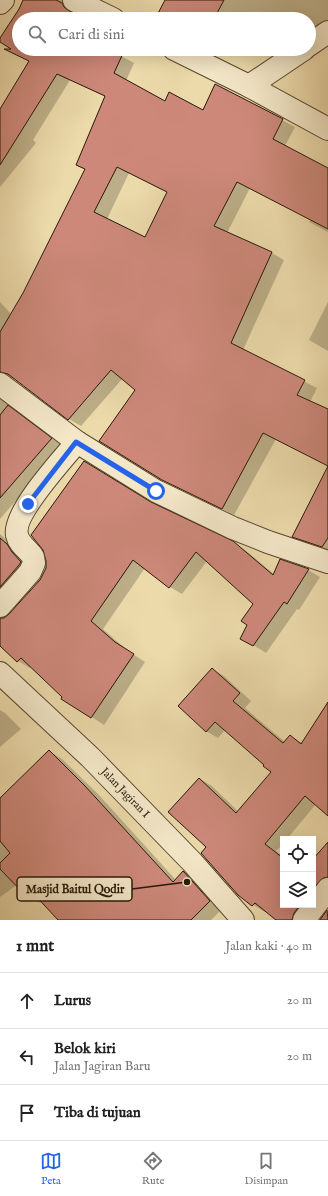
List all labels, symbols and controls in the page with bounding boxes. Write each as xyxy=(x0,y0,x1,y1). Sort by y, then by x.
search box xyxy=(12,12,316,56)
icon: search xyxy=(26,23,48,45)
text: Cari di sini xyxy=(58,25,125,44)
route start xyxy=(147,482,165,500)
route end xyxy=(19,495,37,513)
street label: Jalan Jagiran I xyxy=(96,763,153,821)
map controls xyxy=(280,836,316,908)
button: locate xyxy=(280,836,316,872)
button: layers xyxy=(280,872,316,908)
callout: Masjid Baitul Qodir xyxy=(17,877,132,901)
text: Masjid Baitul Qodir xyxy=(26,882,125,898)
text: 1 mnt xyxy=(16,936,54,957)
text: Jalan kaki · 40 m xyxy=(225,938,312,955)
icon: ahead xyxy=(16,990,38,1012)
text: Lurus xyxy=(54,991,91,1010)
text: 20 m xyxy=(287,992,312,1009)
text: Belok kiri xyxy=(54,1039,116,1058)
icon: left xyxy=(16,1046,38,1068)
text: 20 m xyxy=(287,1048,312,1065)
text: Jalan Jagiran Baru xyxy=(54,1058,151,1075)
icon: arrive xyxy=(16,1102,38,1124)
text: Tiba di tujuan xyxy=(54,1103,141,1122)
tab: Peta xyxy=(40,1150,62,1188)
tab: Rute xyxy=(142,1150,165,1188)
tab: Disimpan xyxy=(244,1150,288,1188)

